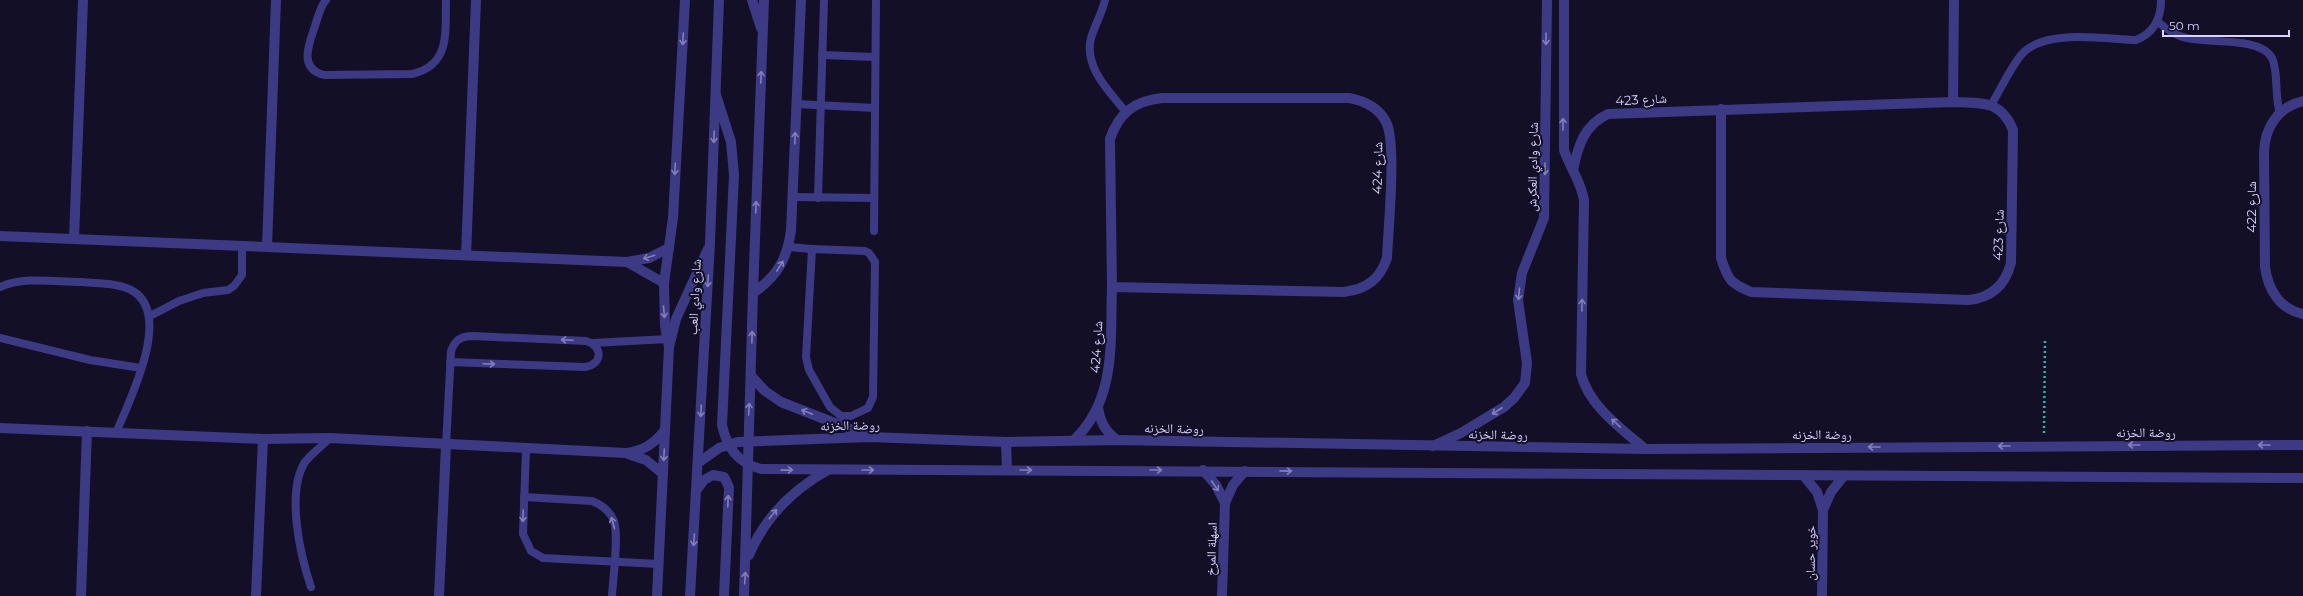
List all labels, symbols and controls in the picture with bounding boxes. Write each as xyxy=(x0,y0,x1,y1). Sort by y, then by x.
scale bar xyxy=(2163,12,2289,38)
text: 50 m xyxy=(2169,18,2200,33)
one-way arrow xyxy=(679,32,686,45)
one-way arrow xyxy=(1542,32,1550,45)
one-way arrow xyxy=(757,71,764,84)
street label: شارع 423 xyxy=(1615,90,1667,110)
one-way arrow xyxy=(1559,118,1567,131)
street label: شارع وادي العكرش xyxy=(1523,122,1544,212)
one-way arrow xyxy=(711,130,718,143)
one-way arrow xyxy=(791,132,798,145)
street label: شارع 424 xyxy=(1369,142,1387,194)
one-way arrow xyxy=(672,162,679,175)
one-way arrow xyxy=(1541,162,1549,175)
street label: شارع 422 xyxy=(2243,181,2261,233)
one-way arrow xyxy=(752,201,760,214)
street label: شارع 423 xyxy=(1989,209,2009,261)
one-way arrow xyxy=(643,254,656,261)
street label: شارع وادي العب xyxy=(684,259,707,336)
one-way arrow xyxy=(777,260,785,272)
one-way arrow xyxy=(704,274,712,287)
one-way arrow xyxy=(1515,287,1522,300)
one-way arrow xyxy=(1578,299,1585,312)
one-way arrow xyxy=(661,305,668,318)
street label: شارع 424 xyxy=(1087,320,1107,374)
one-way arrow xyxy=(748,331,756,344)
one-way arrow xyxy=(561,337,574,344)
one-way arrow xyxy=(482,360,495,367)
one-way arrow xyxy=(746,403,753,416)
one-way arrow xyxy=(697,404,705,417)
one-way arrow xyxy=(801,407,813,415)
one-way arrow xyxy=(1492,407,1503,415)
street label: روضة الخزنه xyxy=(820,416,880,435)
one-way arrow xyxy=(1611,418,1621,428)
street label: روضة الخزنه xyxy=(1144,419,1204,438)
street label: روضة الخزنه xyxy=(2116,424,2176,441)
street label: روضة الخزنه xyxy=(1468,425,1528,444)
street label: روضة الخزنه xyxy=(1792,426,1852,443)
one-way arrow xyxy=(2128,441,2141,449)
one-way arrow xyxy=(2258,441,2271,449)
one-way arrow xyxy=(1998,442,2011,450)
one-way arrow xyxy=(1868,443,1881,451)
one-way arrow xyxy=(660,448,668,461)
one-way arrow xyxy=(780,466,793,474)
one-way arrow xyxy=(861,466,874,474)
one-way arrow xyxy=(1019,466,1032,474)
one-way arrow xyxy=(1149,466,1162,474)
one-way arrow xyxy=(1279,467,1292,475)
one-way arrow xyxy=(1211,480,1219,491)
one-way arrow xyxy=(724,495,732,508)
one-way arrow xyxy=(520,509,527,522)
one-way arrow xyxy=(768,509,777,519)
one-way arrow xyxy=(609,517,617,530)
street label: اسهلة المرخ xyxy=(1202,522,1222,576)
street label: خوير حسان xyxy=(1802,525,1819,581)
one-way arrow xyxy=(690,533,698,546)
one-way arrow xyxy=(742,572,749,585)

